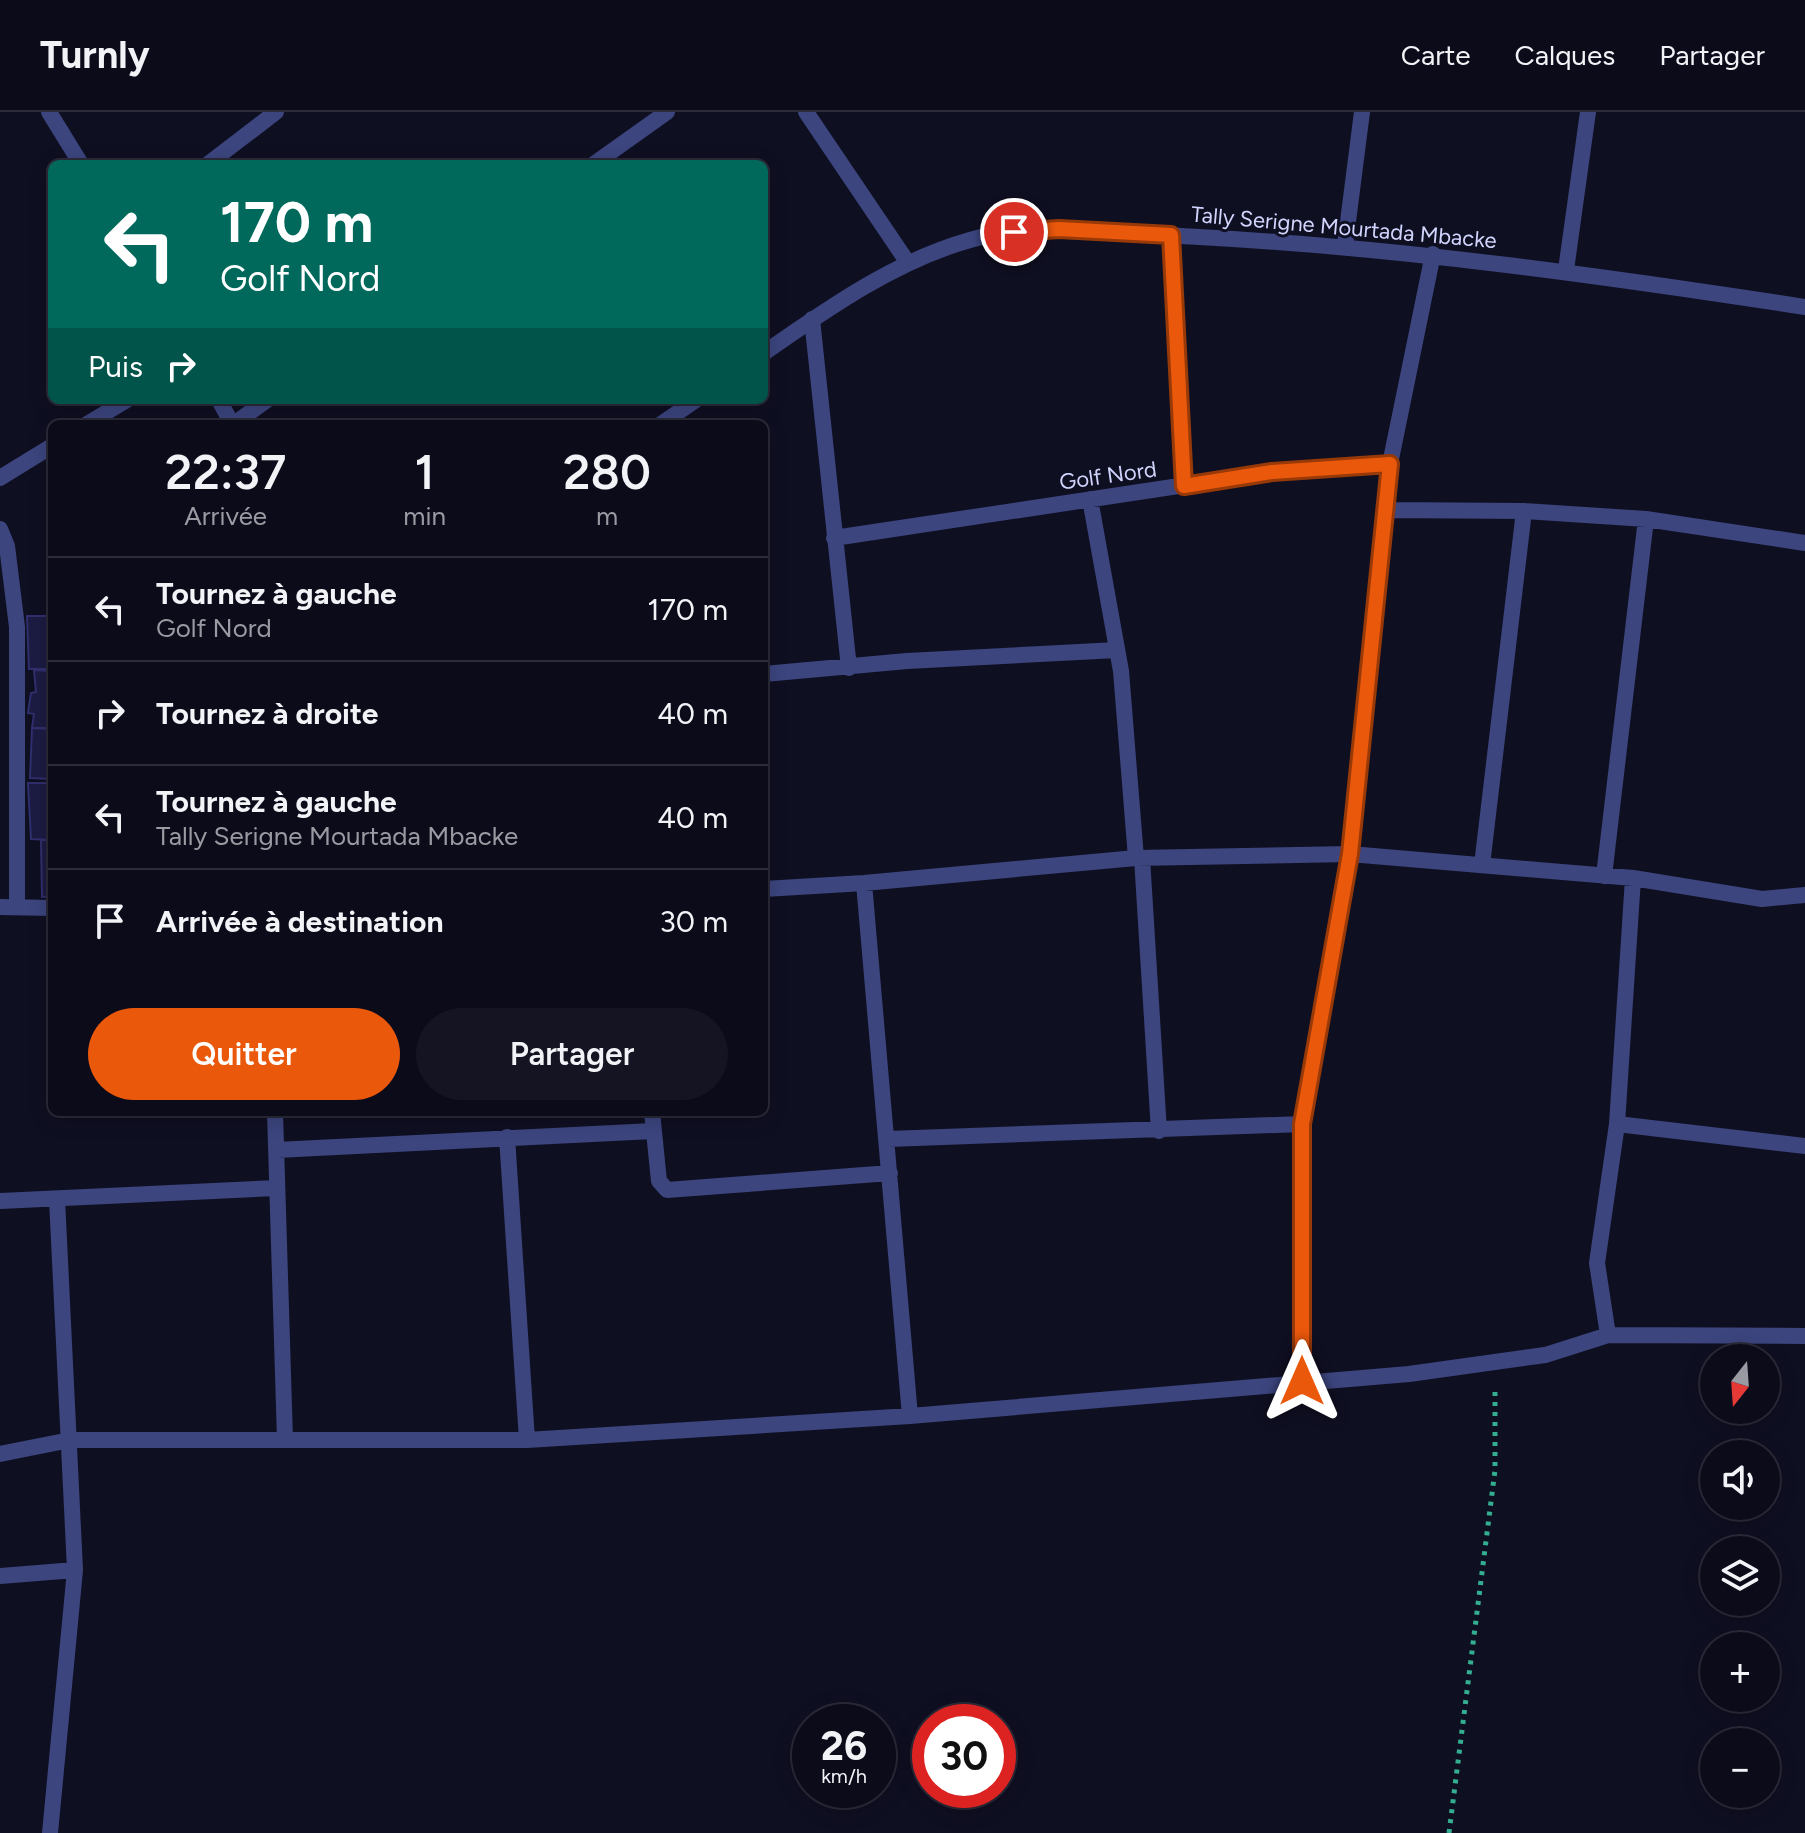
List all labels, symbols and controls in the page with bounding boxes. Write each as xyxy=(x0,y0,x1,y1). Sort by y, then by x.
text: Turnly xyxy=(40,32,150,78)
text: Carte xyxy=(1401,38,1471,72)
text: Calques xyxy=(1515,38,1615,72)
text: Partager xyxy=(1659,38,1765,72)
text: 170 m xyxy=(220,189,373,256)
icon: left xyxy=(88,192,192,296)
pin xyxy=(980,198,1048,266)
street label: Tally Serigne Mourtada Mbacke xyxy=(1190,201,1498,254)
icon: arrive xyxy=(992,210,1036,254)
text: Golf Nord xyxy=(220,257,380,300)
icon: right xyxy=(159,344,203,388)
text: Puis xyxy=(88,348,143,385)
text: 22:37 xyxy=(165,443,286,501)
text: 1 xyxy=(415,443,435,501)
text: 280 xyxy=(563,443,651,501)
street label: Golf Nord xyxy=(1058,455,1158,496)
text: Arrivée xyxy=(184,500,267,532)
text: min xyxy=(403,500,446,532)
text: m xyxy=(596,500,618,532)
text: Tournez à gauche xyxy=(156,575,397,612)
icon: left xyxy=(88,587,132,631)
text: 170 m xyxy=(647,591,728,628)
text: Golf Nord xyxy=(156,612,272,644)
icon: right xyxy=(88,691,132,735)
text: Tournez à droite xyxy=(156,695,378,732)
text: 40 m xyxy=(657,695,728,732)
text: Tournez à gauche xyxy=(156,783,397,820)
icon: left xyxy=(88,795,132,839)
text: 40 m xyxy=(657,799,728,836)
text: Tally Serigne Mourtada Mbacke xyxy=(156,820,518,852)
icon: arrive xyxy=(88,899,132,943)
text: Arrivée à destination xyxy=(156,903,443,940)
text: 30 m xyxy=(660,903,728,940)
button: Quitter xyxy=(88,1008,400,1100)
button: Partager xyxy=(416,1008,728,1100)
position arrow xyxy=(1260,1339,1344,1423)
north arrow xyxy=(1700,1344,1780,1424)
map controls xyxy=(1700,1344,1780,1808)
button: sound xyxy=(1700,1440,1780,1520)
button: layers xyxy=(1700,1536,1780,1616)
button: + xyxy=(1700,1632,1780,1712)
speed limit sign: 30 xyxy=(912,1704,1016,1808)
text: 26 xyxy=(821,1722,867,1770)
button: − xyxy=(1700,1728,1780,1808)
text: km/h xyxy=(821,1764,867,1788)

